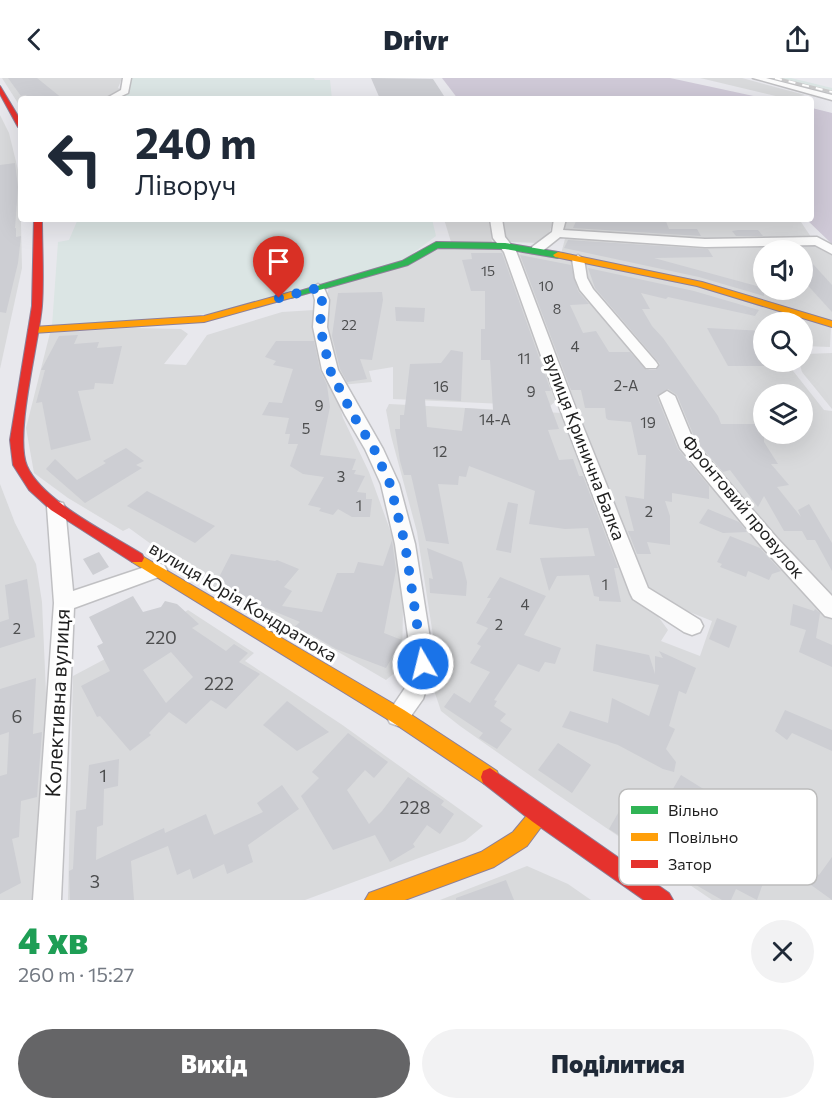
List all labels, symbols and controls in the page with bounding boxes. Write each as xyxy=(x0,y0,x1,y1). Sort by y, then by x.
icon: back xyxy=(18,23,51,56)
text: Drivr xyxy=(383,23,449,56)
icon: share xyxy=(781,23,814,56)
text: 240 m xyxy=(135,116,257,168)
icon: left xyxy=(36,120,114,198)
text: Ліворуч xyxy=(135,168,236,201)
pin xyxy=(253,236,304,298)
map controls xyxy=(753,240,813,444)
button: sound xyxy=(753,240,813,300)
icon: arrive xyxy=(262,245,295,278)
house number: 15 xyxy=(481,262,495,279)
house number: 10 xyxy=(538,277,554,294)
house number: 8 xyxy=(553,300,561,317)
button: search xyxy=(753,312,813,372)
house number: 22 xyxy=(341,316,357,333)
house number: 4 xyxy=(571,337,580,355)
house number: 11 xyxy=(518,349,530,367)
street label: вулиця Кринична Балка xyxy=(539,350,631,543)
house number: 2-А xyxy=(614,376,638,394)
house number: 16 xyxy=(433,377,449,395)
house number: 9 xyxy=(526,382,536,400)
button: layers xyxy=(753,384,813,444)
house number: 9 xyxy=(314,396,324,414)
house number: 14-А xyxy=(479,410,511,428)
house number: 19 xyxy=(640,413,656,431)
house number: 5 xyxy=(302,419,310,437)
street label: Фронтовий провулок xyxy=(677,430,810,583)
house number: 12 xyxy=(433,442,447,460)
house number: 3 xyxy=(337,467,345,485)
house number: 1 xyxy=(356,496,362,514)
house number: 2 xyxy=(645,502,653,520)
street label: вулиця Юрія Кондратюка xyxy=(146,536,341,666)
house number: 1 xyxy=(602,575,608,593)
house number: 4 xyxy=(521,595,530,613)
street label: Колективна вулиця xyxy=(39,608,74,798)
house number: 2 xyxy=(495,615,503,633)
house number: 2 xyxy=(13,619,21,637)
house number: 220 xyxy=(145,626,177,648)
position arrow xyxy=(391,632,455,696)
house number: 222 xyxy=(204,672,234,694)
house number: 6 xyxy=(12,705,22,727)
house number: 1 xyxy=(99,764,107,786)
legend xyxy=(619,789,817,885)
house number: 228 xyxy=(400,796,430,818)
text: Вільно xyxy=(668,800,719,819)
text: Повільно xyxy=(668,827,738,846)
text: Затор xyxy=(668,854,712,873)
house number: 3 xyxy=(90,870,100,892)
text: 4 хв xyxy=(18,917,88,961)
button: close xyxy=(751,920,814,983)
text: 260 m · 15:27 xyxy=(18,962,134,986)
button: Вихід xyxy=(18,1029,410,1098)
button: Поділитися xyxy=(422,1029,814,1098)

